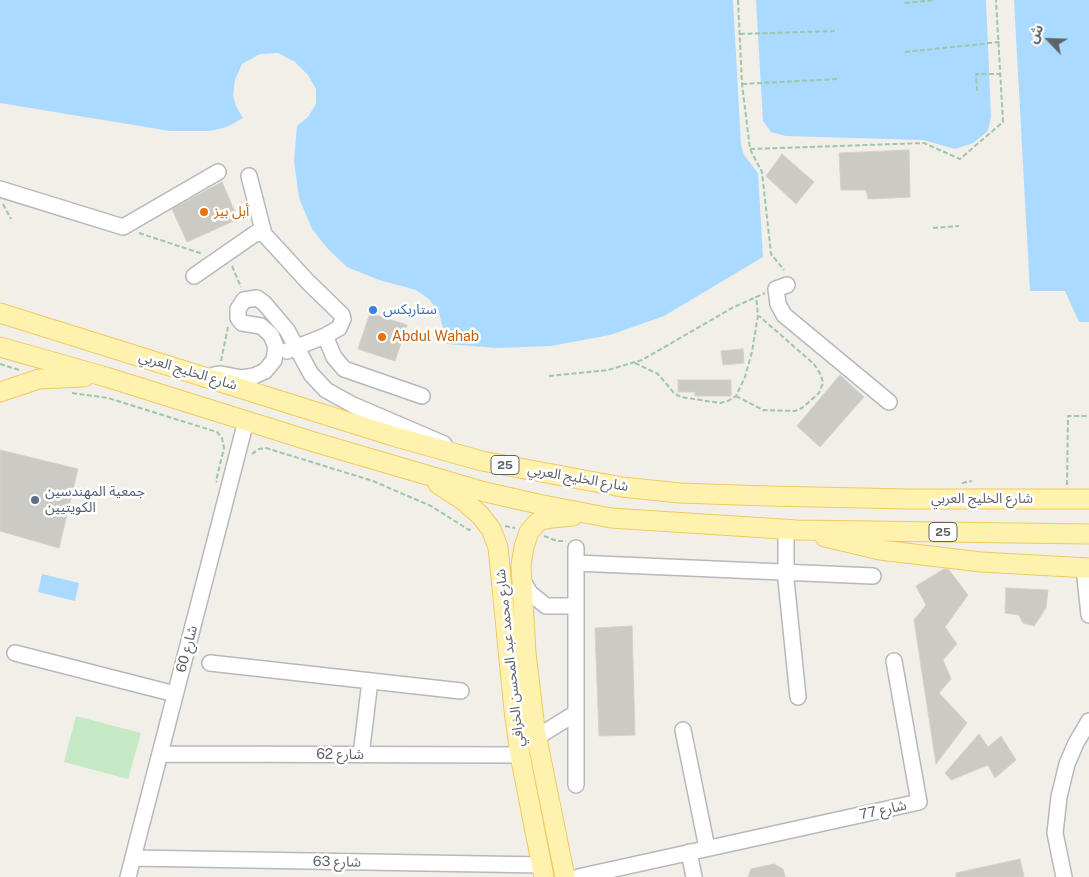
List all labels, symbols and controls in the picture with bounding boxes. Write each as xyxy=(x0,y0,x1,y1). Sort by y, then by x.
north arrow xyxy=(1024,15,1074,65)
text: ش xyxy=(1024,22,1047,46)
place label: أبل بيز xyxy=(214,204,249,220)
marker: أبل بيز xyxy=(198,206,210,218)
place label: ستاربكس xyxy=(383,302,437,318)
marker: ستاربكس xyxy=(367,304,379,316)
place label: Abdul Wahab xyxy=(392,329,479,345)
marker: Abdul Wahab xyxy=(376,331,388,343)
street label: شارع الخليج العربي xyxy=(137,348,239,394)
road number: 25 xyxy=(491,456,519,474)
street label: شارع الخليج العربي xyxy=(526,461,630,495)
place label: جمعية المهندسين الكويتيين xyxy=(45,484,145,516)
street label: شارع الخليج العربي xyxy=(931,491,1033,507)
marker: جمعية المهندسين الكويتيين xyxy=(29,494,41,506)
road number: 25 xyxy=(929,522,957,542)
street label: شارع محمد عبد المحسن الخرافي xyxy=(492,568,528,748)
street label: شارع 60 xyxy=(173,624,201,674)
street label: شارع 62 xyxy=(316,747,364,763)
street label: شارع 77 xyxy=(858,797,908,823)
street label: شارع 63 xyxy=(313,853,361,871)

